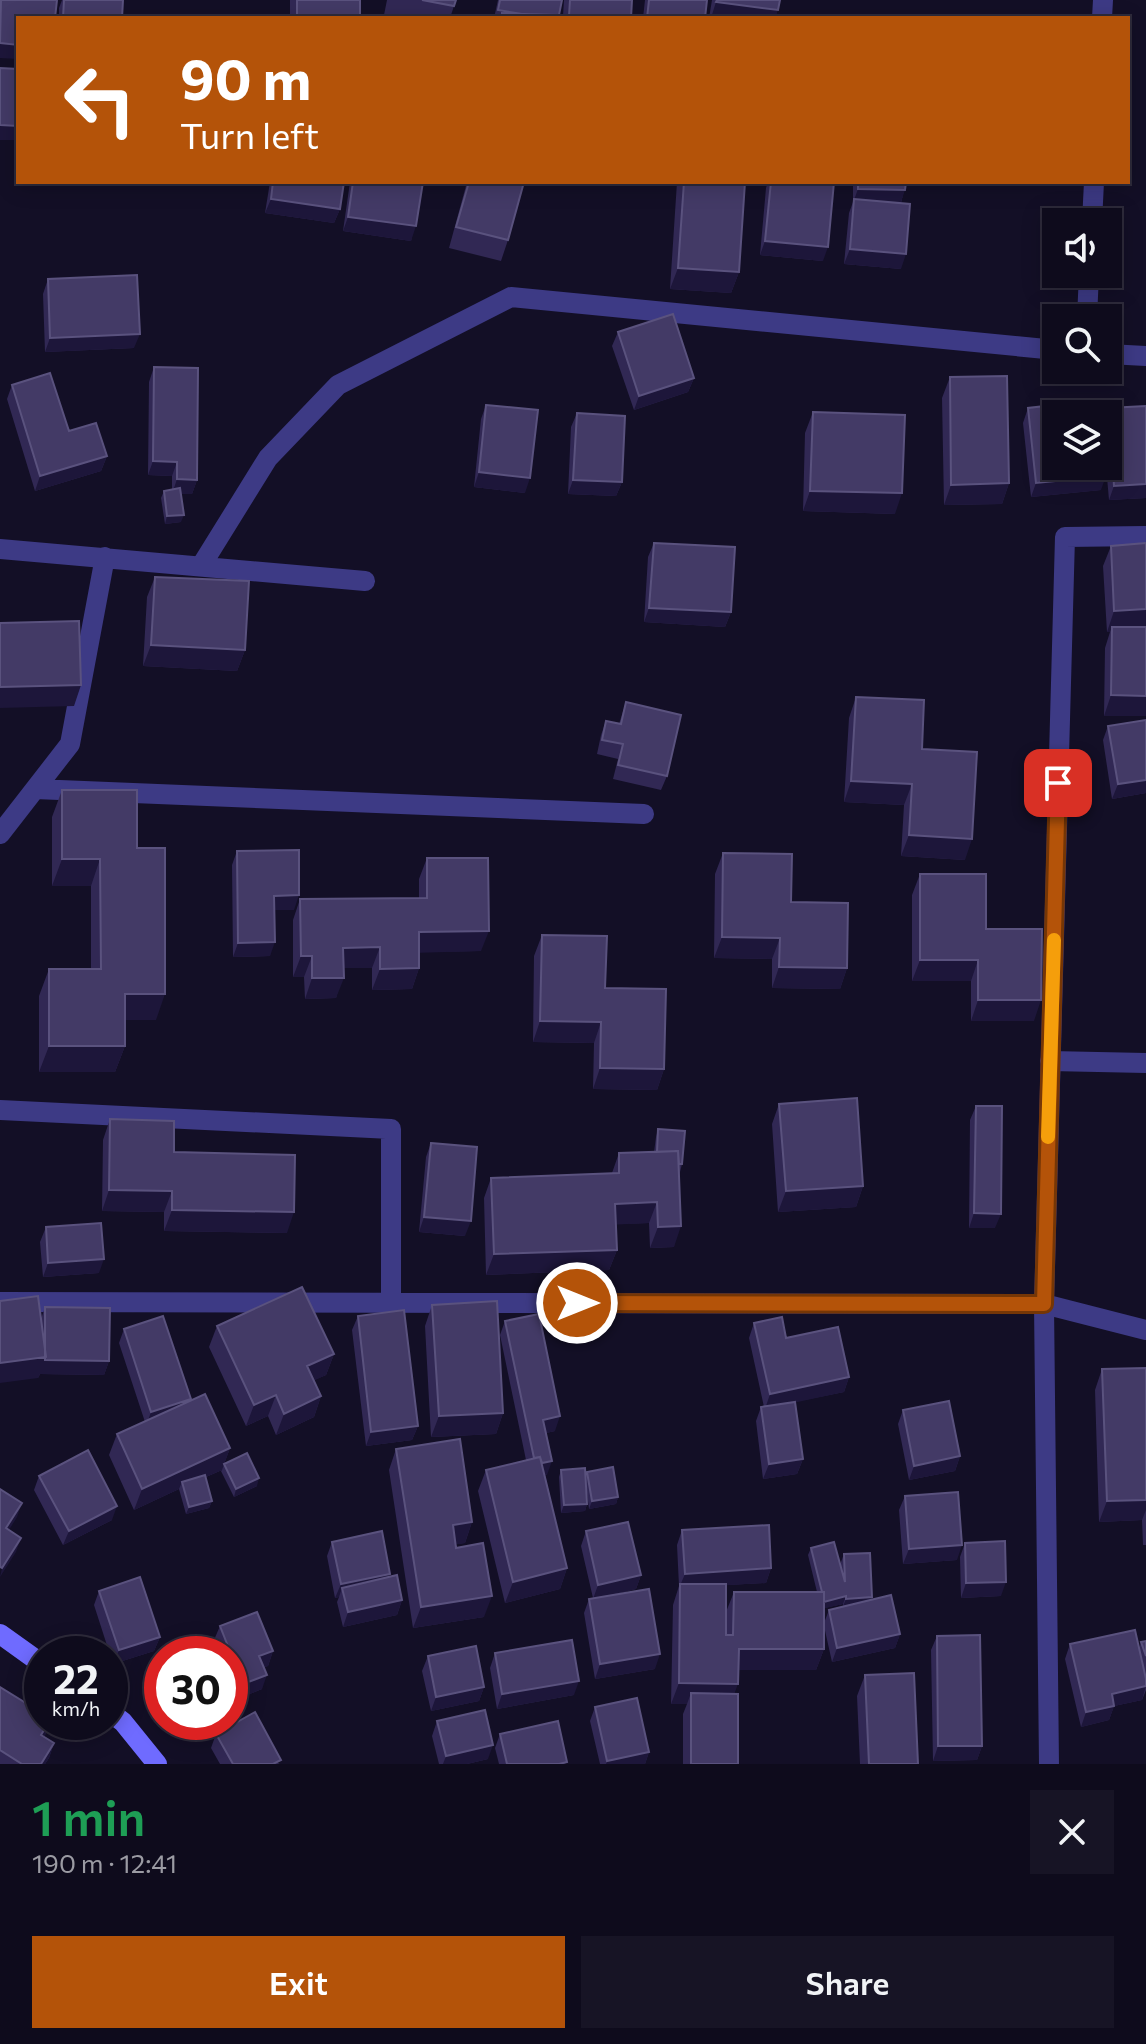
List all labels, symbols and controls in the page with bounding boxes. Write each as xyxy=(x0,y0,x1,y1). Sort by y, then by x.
text: 90 m xyxy=(180,43,311,112)
icon: left xyxy=(48,48,152,152)
text: Turn left xyxy=(180,112,319,156)
map controls xyxy=(1042,208,1122,480)
button: sound xyxy=(1042,208,1122,288)
button: search xyxy=(1042,304,1122,384)
button: layers xyxy=(1042,400,1122,480)
pin xyxy=(1024,749,1092,817)
icon: arrive xyxy=(1036,761,1080,805)
position arrow xyxy=(535,1261,619,1345)
speed limit sign: 30 xyxy=(144,1636,248,1740)
text: 22 xyxy=(53,1653,99,1702)
text: km/h xyxy=(52,1696,100,1720)
text: 1 min xyxy=(32,1787,145,1846)
button: close xyxy=(1030,1790,1114,1874)
text: 190 m · 12:41 xyxy=(32,1847,177,1878)
button: Exit xyxy=(32,1936,565,2028)
button: Share xyxy=(581,1936,1114,2028)

